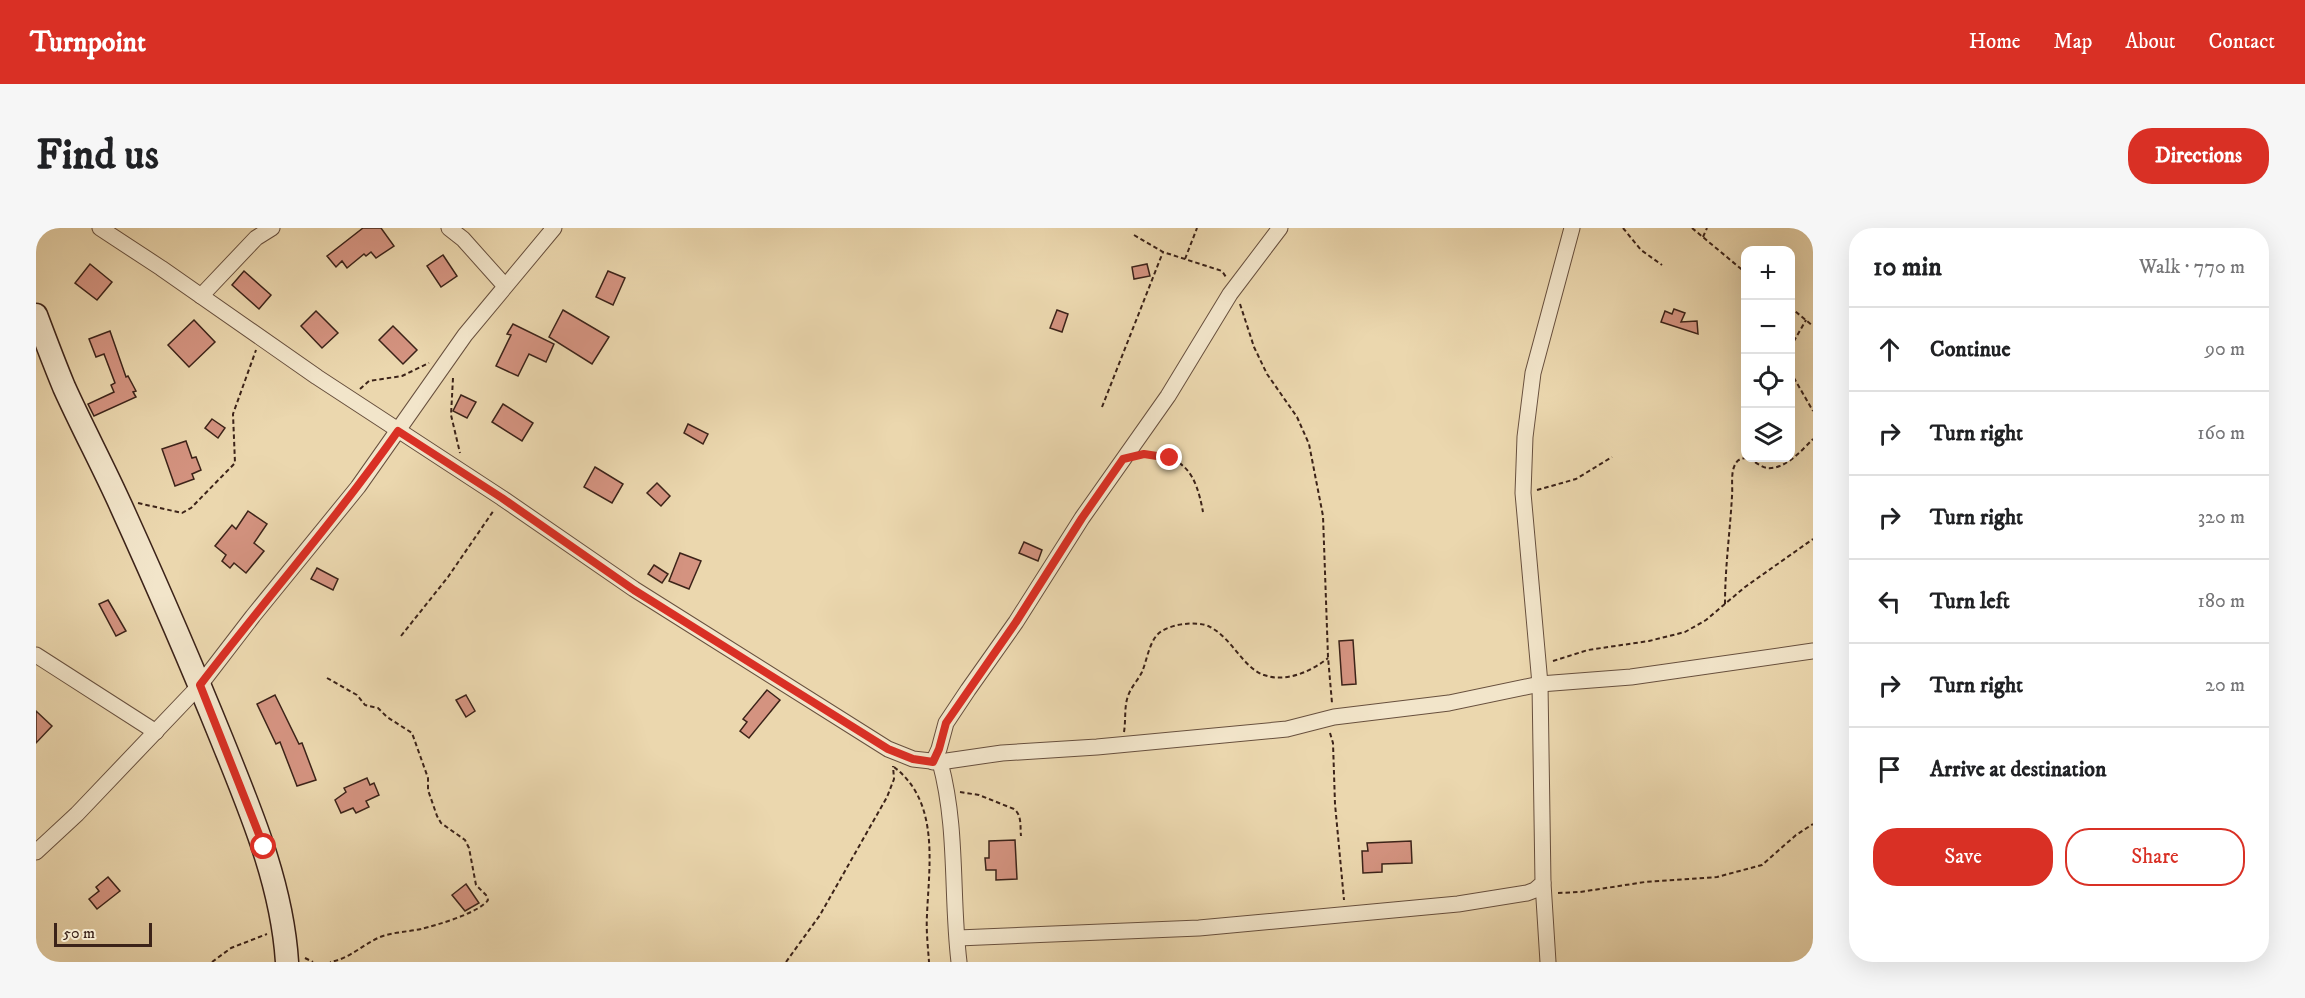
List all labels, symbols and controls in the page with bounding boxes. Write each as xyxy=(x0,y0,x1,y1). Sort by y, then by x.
text: Turnpoint xyxy=(30,25,146,60)
text: Home xyxy=(1969,29,2021,55)
text: Map xyxy=(2054,29,2092,55)
text: About xyxy=(2125,29,2176,55)
text: Contact xyxy=(2209,29,2275,55)
button: Directions xyxy=(2128,128,2269,184)
text: Find us xyxy=(36,130,159,182)
map controls xyxy=(1741,246,1795,462)
button: + xyxy=(1741,246,1795,300)
text: 10 min xyxy=(1873,251,1942,284)
text: Walk · 770 m xyxy=(2139,255,2245,280)
button: − xyxy=(1741,300,1795,354)
icon: ahead xyxy=(1873,333,1906,366)
text: Continue xyxy=(1930,336,2011,363)
text: 90 m xyxy=(2205,337,2245,362)
button: locate xyxy=(1741,354,1795,408)
button: layers xyxy=(1741,408,1795,462)
icon: right xyxy=(1873,417,1906,450)
text: Turn right xyxy=(1930,420,2023,447)
text: 160 m xyxy=(2197,421,2245,446)
route end xyxy=(1156,444,1182,470)
icon: right xyxy=(1873,501,1906,534)
text: Turn right xyxy=(1930,504,2023,531)
text: 320 m xyxy=(2198,505,2245,530)
icon: left xyxy=(1873,585,1906,618)
text: Turn left xyxy=(1930,588,2010,615)
text: 180 m xyxy=(2198,589,2245,614)
icon: right xyxy=(1873,669,1906,702)
text: Turn right xyxy=(1930,672,2023,699)
text: 20 m xyxy=(2205,673,2245,698)
icon: arrive xyxy=(1873,753,1906,786)
text: Arrive at destination xyxy=(1930,756,2107,783)
button: Save xyxy=(1873,828,2053,886)
button: Share xyxy=(2065,828,2245,886)
route start xyxy=(250,833,276,859)
scale bar xyxy=(54,920,152,948)
text: 50 m xyxy=(63,923,95,943)

